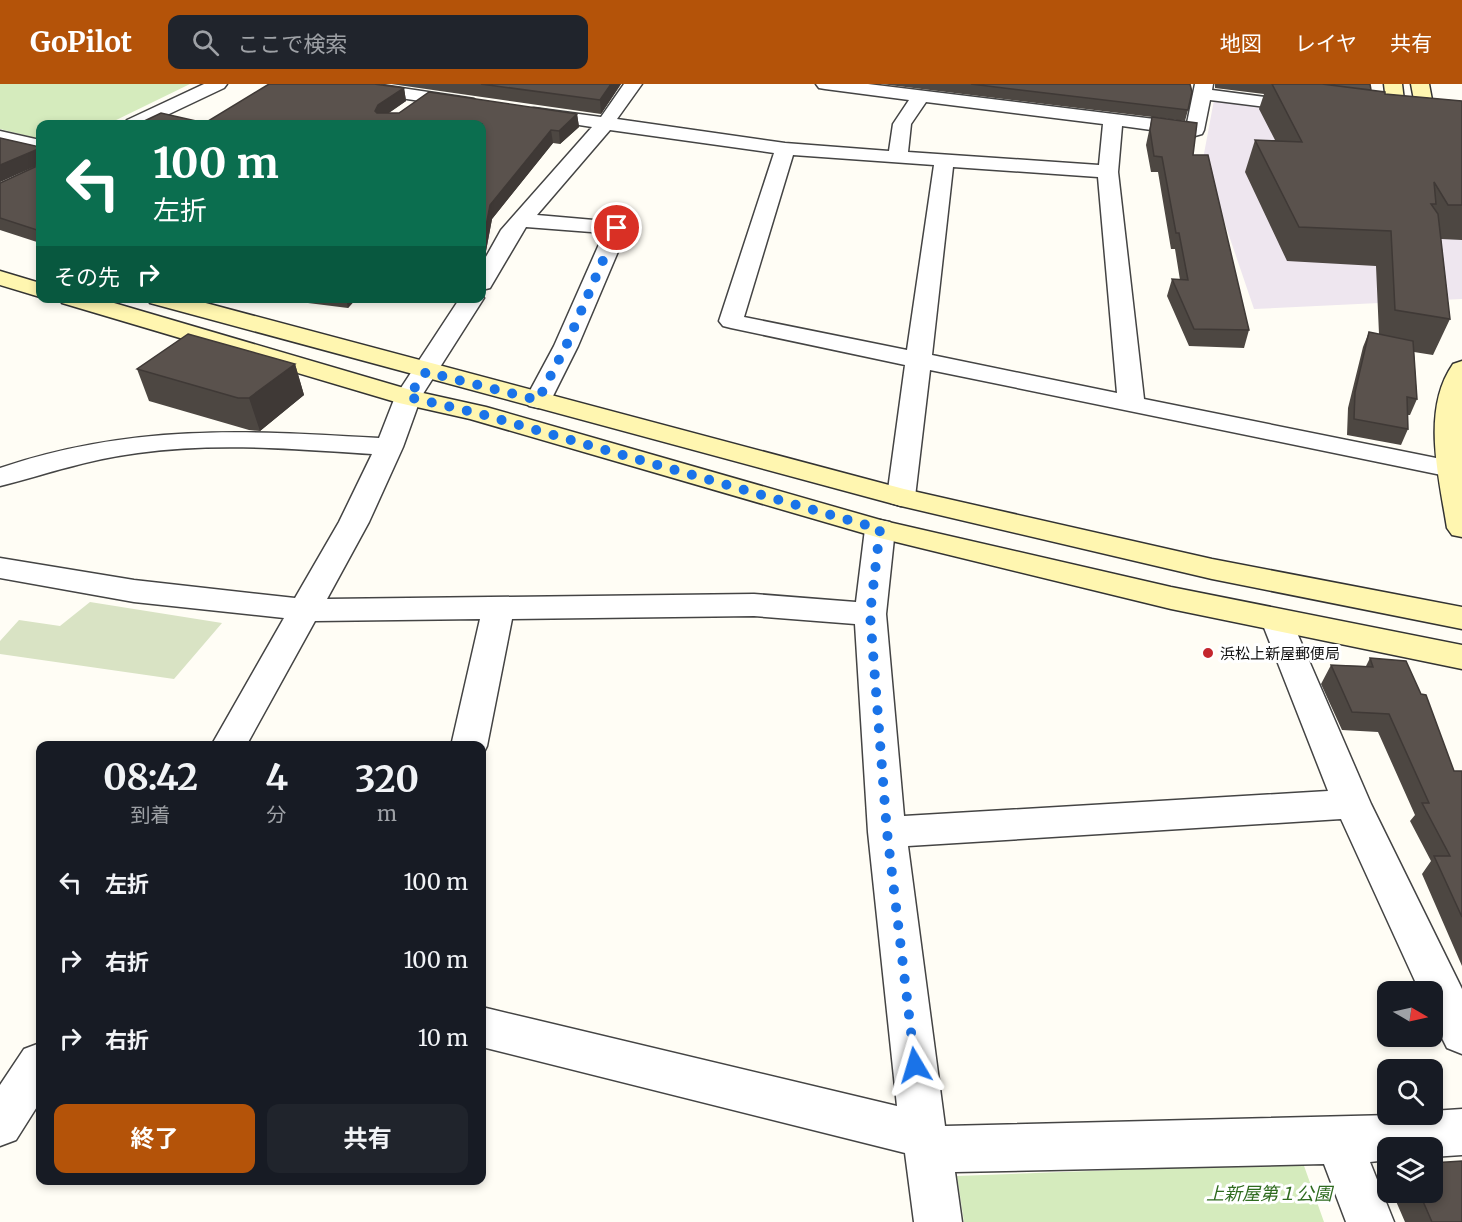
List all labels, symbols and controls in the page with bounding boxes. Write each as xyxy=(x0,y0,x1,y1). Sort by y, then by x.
search box xyxy=(168,15,588,69)
text: GoPilot xyxy=(30,24,132,60)
icon: search xyxy=(189,26,222,59)
text: ここで検索 xyxy=(237,30,347,58)
text: 地図 xyxy=(1220,30,1262,57)
text: レイヤ xyxy=(1295,30,1357,57)
text: 共有 xyxy=(1390,30,1432,57)
text: 100 m xyxy=(153,137,279,189)
icon: left xyxy=(54,144,132,222)
text: 左折 xyxy=(153,193,207,227)
pin xyxy=(591,202,642,253)
icon: arrive xyxy=(600,211,633,244)
icon: right xyxy=(132,258,165,291)
text: その先 xyxy=(54,263,120,291)
place label: 浜松上新屋郵便局 xyxy=(1220,644,1340,663)
marker: 浜松上新屋郵便局 xyxy=(1201,646,1215,660)
text: 08:42 xyxy=(103,755,198,800)
text: 4 xyxy=(265,755,288,800)
text: 320 xyxy=(355,757,419,802)
text: m xyxy=(377,801,397,826)
text: 到着 xyxy=(131,802,171,827)
text: 分 xyxy=(267,802,287,827)
icon: left xyxy=(54,866,87,899)
text: 100 m xyxy=(403,868,468,896)
text: 左折 xyxy=(105,870,149,898)
icon: right xyxy=(54,944,87,977)
text: 100 m xyxy=(403,946,468,974)
text: 右折 xyxy=(105,948,149,976)
north arrow xyxy=(1377,981,1443,1047)
map controls xyxy=(1377,981,1443,1203)
icon: right xyxy=(54,1022,87,1055)
text: 10 m xyxy=(418,1024,468,1052)
text: 右折 xyxy=(105,1026,149,1054)
position arrow xyxy=(883,1033,947,1097)
button: search xyxy=(1377,1059,1443,1125)
button: 終了 xyxy=(54,1104,255,1173)
button: 共有 xyxy=(267,1104,468,1173)
button: layers xyxy=(1377,1137,1443,1203)
park label: 上新屋第１公園 xyxy=(1206,1182,1335,1205)

